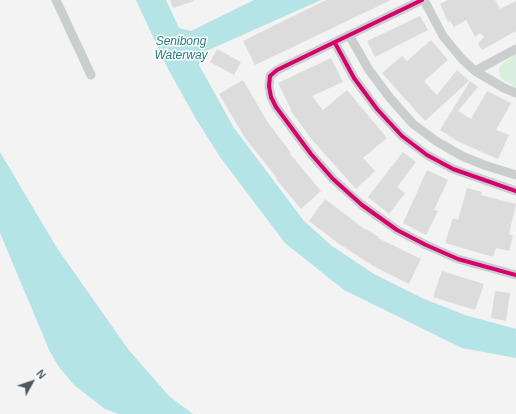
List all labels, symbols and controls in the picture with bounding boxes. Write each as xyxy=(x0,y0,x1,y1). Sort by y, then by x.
water label: Senibong Waterway xyxy=(154,35,208,63)
north arrow xyxy=(12,362,52,402)
text: N xyxy=(34,367,48,381)

